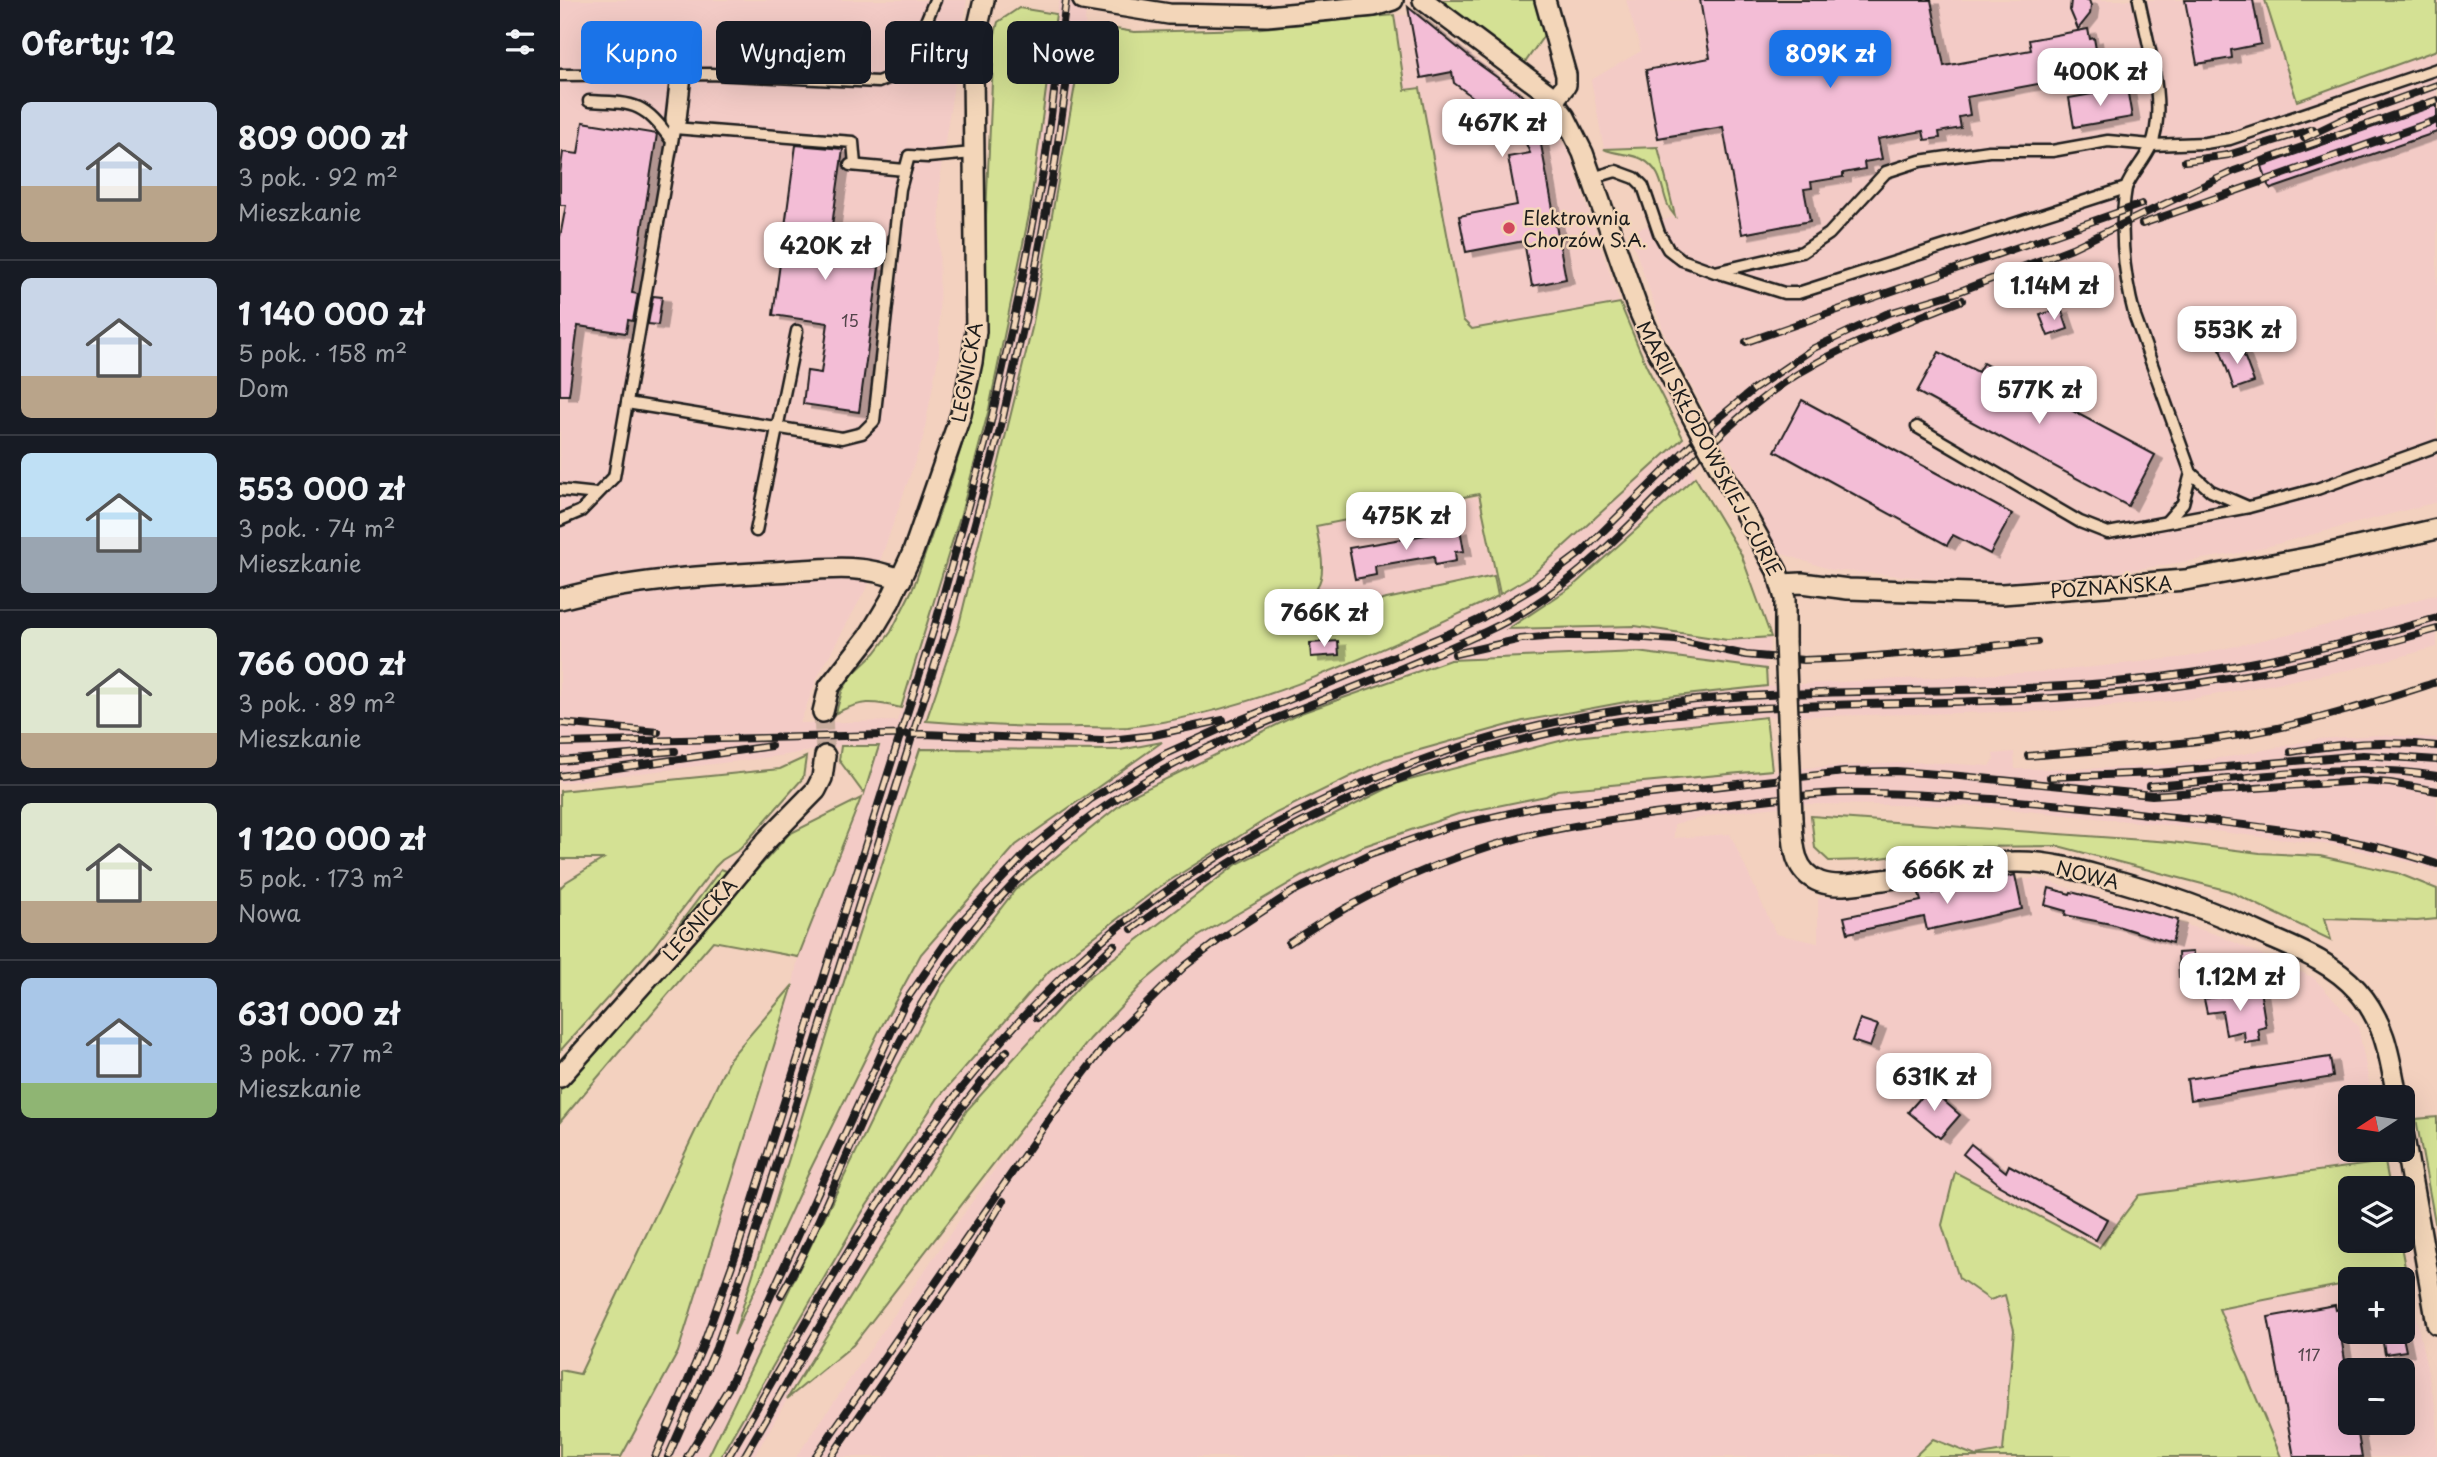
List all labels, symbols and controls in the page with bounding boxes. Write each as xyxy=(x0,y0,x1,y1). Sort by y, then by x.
text: Oferty: 12 xyxy=(21,20,175,65)
chip: Kupno xyxy=(581,21,702,84)
chip: Wynajem xyxy=(716,21,871,84)
chip: Filtry xyxy=(885,21,993,84)
chip: Nowe xyxy=(1007,21,1119,84)
icon: filters xyxy=(501,23,539,61)
pin: 809K zł xyxy=(1765,31,1895,90)
text: 809K zł xyxy=(1785,35,1875,70)
pin: 400K zł xyxy=(2035,48,2165,108)
text: 400K zł xyxy=(2053,53,2147,88)
pin: 467K zł xyxy=(1437,100,1567,159)
text: 467K zł xyxy=(1458,104,1546,139)
text: 809 000 zł xyxy=(238,114,406,159)
icon: home xyxy=(77,130,161,214)
text: 3 pok. · 92 m² xyxy=(238,159,398,194)
text: Mieszkanie xyxy=(238,194,362,229)
place label: Elektrownia Chorzów S.A. xyxy=(1523,203,1647,253)
marker: Elektrownia Chorzów S.A. xyxy=(1501,220,1517,236)
pin: 420K zł xyxy=(760,222,890,282)
text: 420K zł xyxy=(780,227,870,262)
pin: 1.14M zł xyxy=(1982,262,2126,322)
text: 1.14M zł xyxy=(2010,267,2098,302)
text: 1 140 000 zł xyxy=(238,290,424,335)
icon: home xyxy=(77,306,161,390)
pin: 553K zł xyxy=(2172,306,2302,366)
house number: 15 xyxy=(841,308,859,332)
text: 553K zł xyxy=(2193,311,2281,346)
street label: MARII SKŁODOWSKIEJ-CURIE xyxy=(1631,315,1789,581)
street label: LEGNICKA xyxy=(943,320,989,424)
text: 5 pok. · 158 m² xyxy=(238,335,407,370)
pin: 577K zł xyxy=(1974,366,2104,426)
text: Dom xyxy=(238,370,289,405)
text: 577K zł xyxy=(1997,371,2081,406)
text: 553 000 zł xyxy=(238,465,404,510)
icon: home xyxy=(77,481,161,565)
pin: 475K zł xyxy=(1341,492,1471,552)
text: 475K zł xyxy=(1362,497,1450,532)
text: 3 pok. · 74 m² xyxy=(238,510,396,545)
text: Mieszkanie xyxy=(238,545,362,580)
street label: POZNAŃSKA xyxy=(2049,568,2173,604)
pin: 766K zł xyxy=(1259,590,1389,649)
text: 766K zł xyxy=(1280,594,1368,629)
text: 766 000 zł xyxy=(238,640,404,685)
icon: home xyxy=(77,656,161,740)
text: 3 pok. · 89 m² xyxy=(238,685,396,720)
text: Mieszkanie xyxy=(238,720,362,755)
text: 1 120 000 zł xyxy=(238,815,425,860)
icon: home xyxy=(77,831,161,915)
pin: 666K zł xyxy=(1882,846,2012,906)
text: 666K zł xyxy=(1902,851,1992,886)
street label: NOWA xyxy=(2054,853,2122,895)
text: 5 pok. · 173 m² xyxy=(238,860,404,895)
street label: LEGNICKA xyxy=(655,872,743,966)
text: Nowa xyxy=(238,895,301,930)
pin: 1.12M zł xyxy=(2168,954,2312,1013)
text: 1.12M zł xyxy=(2196,958,2284,993)
text: 631 000 zł xyxy=(238,990,399,1035)
icon: home xyxy=(77,1006,161,1090)
text: 3 pok. · 77 m² xyxy=(238,1035,394,1070)
pin: 631K zł xyxy=(1869,1054,1999,1113)
text: 631K zł xyxy=(1892,1058,1976,1093)
text: Mieszkanie xyxy=(238,1070,362,1105)
north arrow xyxy=(2338,1085,2415,1162)
map controls xyxy=(2338,1085,2415,1435)
button: layers xyxy=(2338,1176,2415,1253)
button: + xyxy=(2338,1267,2415,1344)
house number: 117 xyxy=(2298,1342,2320,1366)
button: − xyxy=(2338,1358,2415,1435)

